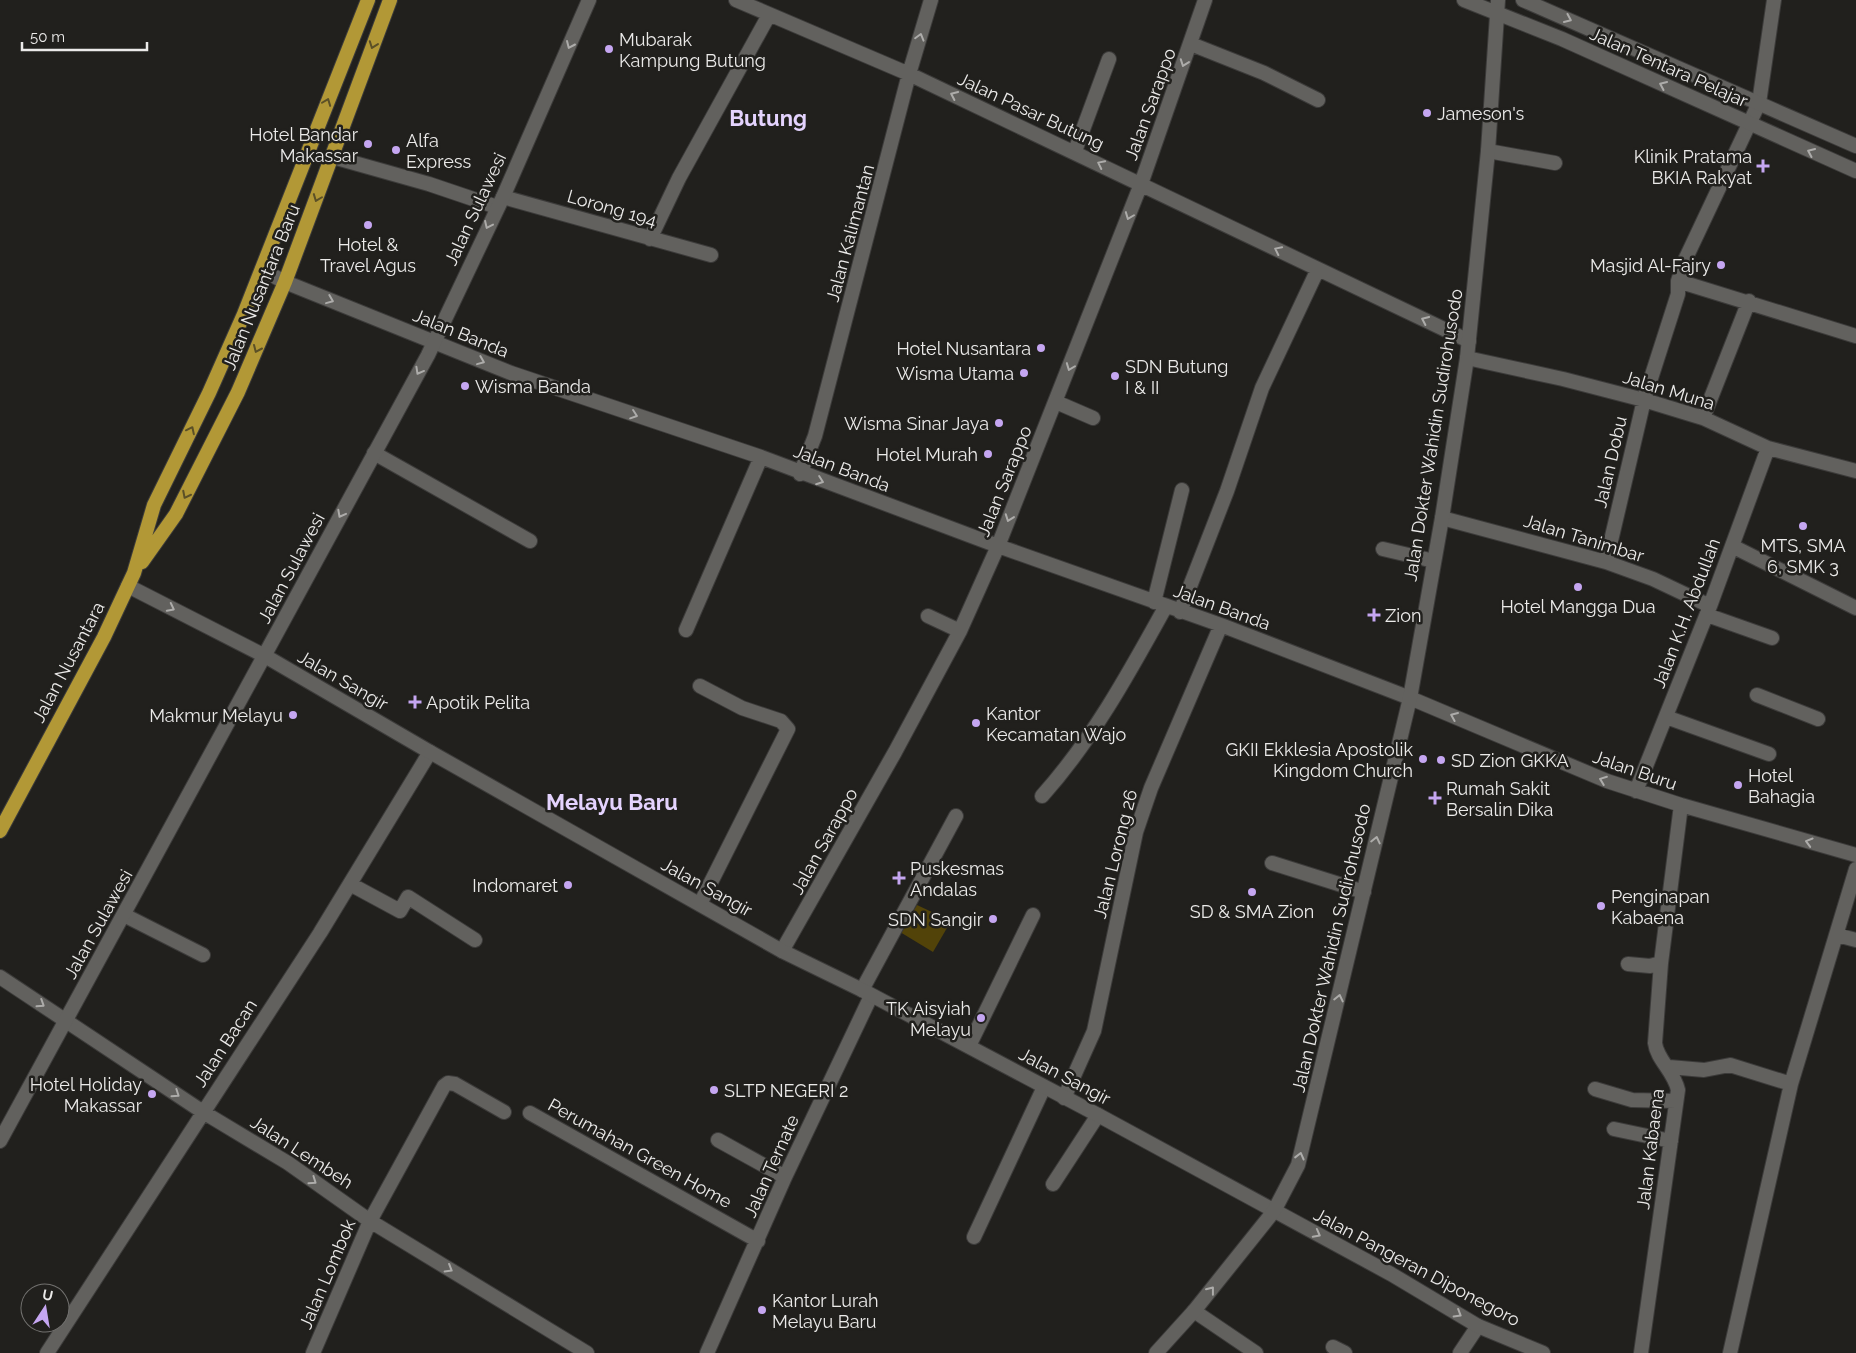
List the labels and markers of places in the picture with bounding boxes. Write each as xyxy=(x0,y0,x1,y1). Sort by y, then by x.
place label: Mubarak Kampung Butung xyxy=(619,29,766,71)
marker: Mubarak Kampung Butung xyxy=(603,43,615,55)
place label: Jameson's xyxy=(1437,103,1525,124)
marker: Jameson's xyxy=(1421,107,1433,119)
place label: Hotel Bandar Makassar xyxy=(249,124,359,166)
place label: Alfa Express xyxy=(406,130,471,172)
marker: Hotel Bandar Makassar xyxy=(362,138,374,150)
marker: Alfa Express xyxy=(390,144,402,156)
place label: Klinik Pratama BKIA Rakyat xyxy=(1634,146,1752,188)
marker: Klinik Pratama BKIA Rakyat xyxy=(1756,159,1770,173)
marker: Hotel & Travel Agus xyxy=(362,219,374,231)
place label: Hotel & Travel Agus xyxy=(320,234,416,276)
place label: Masjid Al-Fajry xyxy=(1590,255,1711,276)
marker: Masjid Al-Fajry xyxy=(1715,259,1727,271)
place label: Hotel Nusantara xyxy=(896,338,1031,359)
marker: Hotel Nusantara xyxy=(1035,342,1047,354)
place label: SDN Butung I & II xyxy=(1125,356,1228,398)
place label: Wisma Utama xyxy=(896,363,1014,384)
marker: Wisma Utama xyxy=(1018,367,1030,379)
marker: SDN Butung I & II xyxy=(1109,370,1121,382)
place label: Wisma Banda xyxy=(475,376,591,397)
marker: Wisma Banda xyxy=(459,380,471,392)
place label: Wisma Sinar Jaya xyxy=(844,413,989,434)
marker: Wisma Sinar Jaya xyxy=(993,417,1005,429)
place label: Hotel Murah xyxy=(876,444,978,465)
marker: Hotel Murah xyxy=(982,448,994,460)
marker: MTS, SMA 6, SMK 3 xyxy=(1797,520,1809,532)
place label: MTS, SMA 6, SMK 3 xyxy=(1760,535,1846,577)
marker: Hotel Mangga Dua xyxy=(1572,581,1584,593)
place label: Hotel Mangga Dua xyxy=(1500,596,1656,617)
place label: Zion xyxy=(1385,605,1421,626)
marker: Zion xyxy=(1367,608,1381,622)
place label: Apotik Pelita xyxy=(426,692,530,713)
marker: Apotik Pelita xyxy=(408,695,422,709)
place label: Kantor Kecamatan Wajo xyxy=(986,703,1127,745)
place label: Makmur Melayu xyxy=(149,705,283,726)
marker: Makmur Melayu xyxy=(287,709,299,721)
marker: Kantor Kecamatan Wajo xyxy=(970,717,982,729)
place label: GKII Ekklesia Apostolik Kingdom Church xyxy=(1225,739,1413,781)
place label: SD Zion GKKA xyxy=(1451,750,1569,771)
marker: GKII Ekklesia Apostolik Kingdom Church xyxy=(1417,753,1429,765)
marker: SD Zion GKKA xyxy=(1435,754,1447,766)
place label: Hotel Bahagia xyxy=(1748,765,1815,807)
place label: Rumah Sakit Bersalin Dika xyxy=(1446,778,1553,820)
marker: Hotel Bahagia xyxy=(1732,779,1744,791)
marker: Rumah Sakit Bersalin Dika xyxy=(1428,791,1442,805)
place label: Puskesmas Andalas xyxy=(910,858,1004,900)
marker: Puskesmas Andalas xyxy=(892,871,906,885)
place label: Indomaret xyxy=(472,875,558,896)
marker: Indomaret xyxy=(562,879,574,891)
marker: SD & SMA Zion xyxy=(1246,886,1258,898)
place label: Penginapan Kabaena xyxy=(1611,886,1710,928)
marker: Penginapan Kabaena xyxy=(1595,900,1607,912)
place label: SD & SMA Zion xyxy=(1190,901,1314,922)
place label: SDN Sangir xyxy=(888,909,984,930)
marker: SDN Sangir xyxy=(987,913,999,925)
place label: TK Aisyiah Melayu xyxy=(886,998,971,1040)
marker: TK Aisyiah Melayu xyxy=(975,1012,987,1024)
place label: Hotel Holiday Makassar xyxy=(30,1074,143,1116)
place label: SLTP NEGERI 2 xyxy=(724,1080,848,1101)
marker: SLTP NEGERI 2 xyxy=(708,1084,720,1096)
marker: Hotel Holiday Makassar xyxy=(146,1088,158,1100)
place label: Kantor Lurah Melayu Baru xyxy=(772,1290,879,1332)
marker: Kantor Lurah Melayu Baru xyxy=(756,1304,768,1316)

